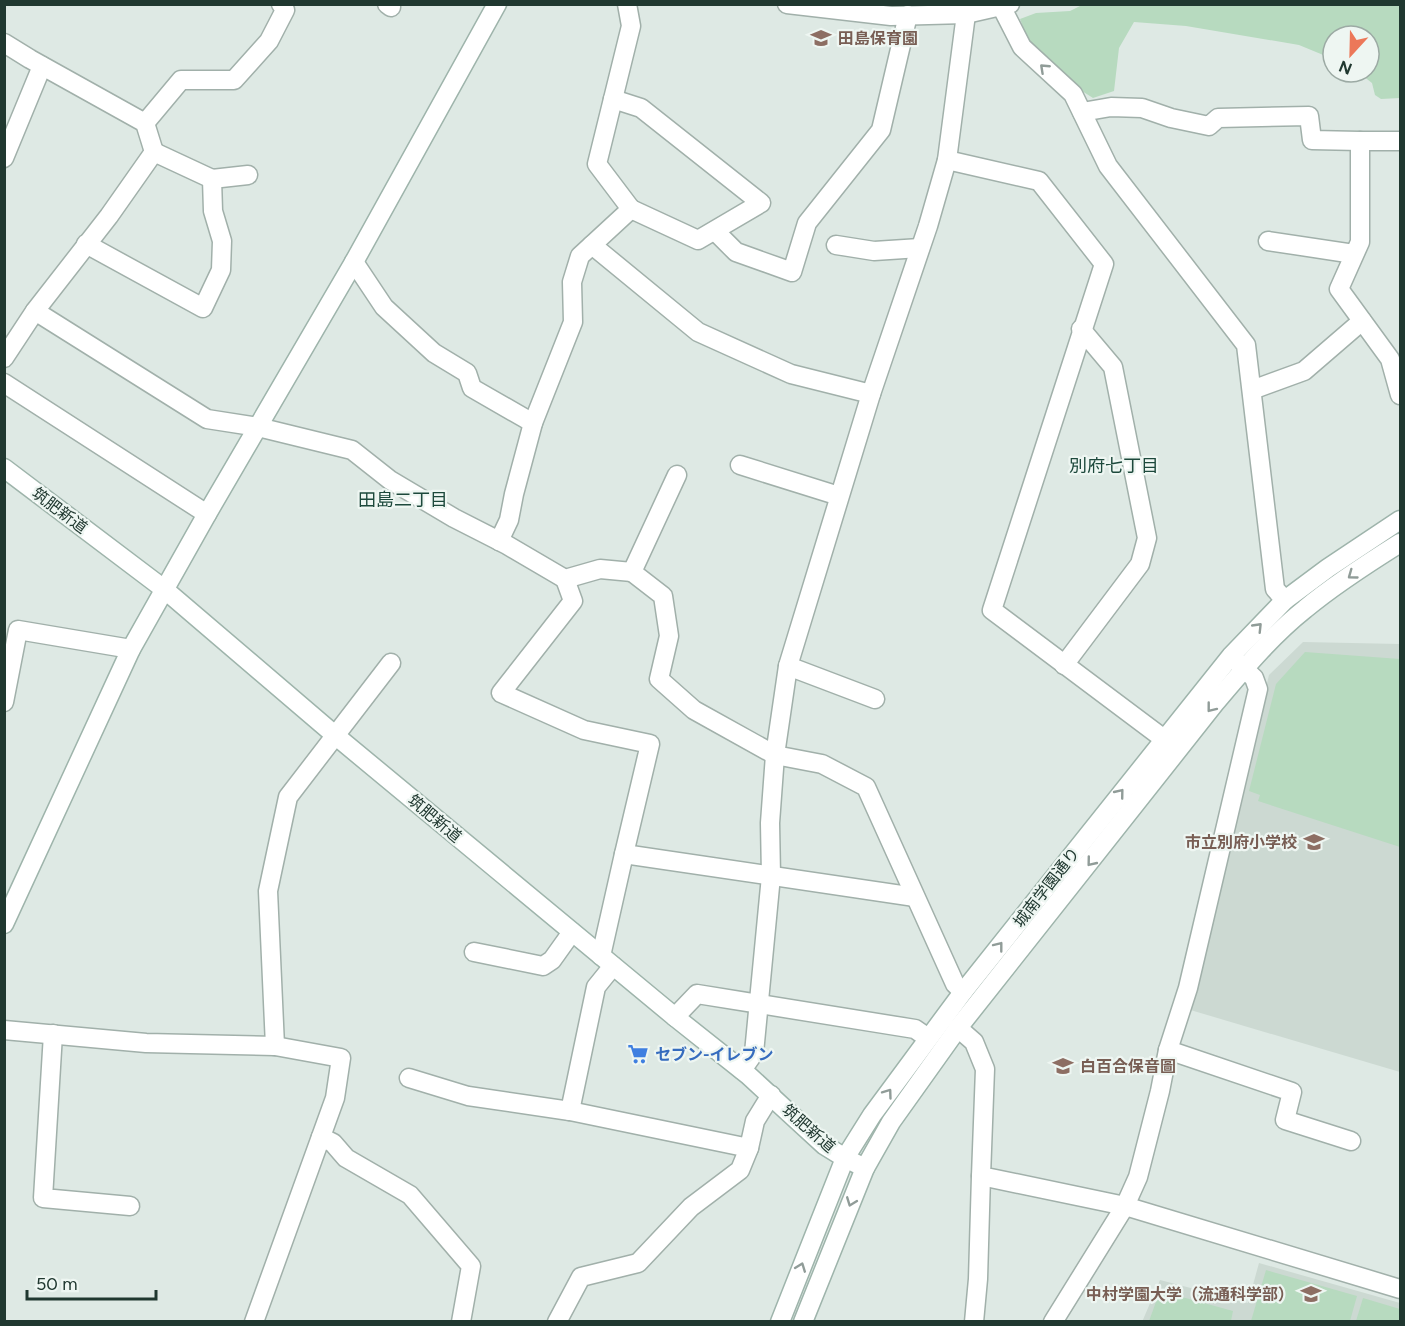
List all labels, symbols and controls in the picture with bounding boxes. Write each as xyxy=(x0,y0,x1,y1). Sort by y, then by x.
north arrow xyxy=(1321,24,1381,84)
school or university icon: 田島保育園 xyxy=(809,26,833,50)
place label: 田島保育園 xyxy=(838,29,918,48)
text: N xyxy=(1336,56,1355,79)
one-way arrow xyxy=(1041,64,1051,75)
district label: 別府七丁目 xyxy=(1069,455,1159,477)
street label: 筑肥新道 xyxy=(28,484,91,537)
district label: 田島二丁目 xyxy=(358,489,448,511)
one-way arrow xyxy=(1347,568,1358,579)
one-way arrow xyxy=(1251,624,1262,634)
one-way arrow xyxy=(1208,702,1219,713)
one-way arrow xyxy=(1112,789,1123,800)
street label: 筑肥新道 xyxy=(404,791,465,846)
school or university icon: 市立別府小学校 xyxy=(1302,830,1326,854)
place label: 市立別府小学校 xyxy=(1185,833,1297,852)
street label: 城南学園通り xyxy=(1009,844,1083,931)
one-way arrow xyxy=(1087,855,1098,866)
one-way arrow xyxy=(992,942,1003,953)
supermarket icon: セブン-イレブン xyxy=(626,1042,650,1066)
place label: セブン-イレブン xyxy=(655,1045,774,1064)
school or university icon: 白百合保音圖 xyxy=(1051,1054,1075,1078)
place label: 白百合保音圖 xyxy=(1080,1057,1176,1076)
one-way arrow xyxy=(881,1089,892,1100)
street label: 筑肥新道 xyxy=(778,1100,839,1157)
one-way arrow xyxy=(846,1196,858,1207)
one-way arrow xyxy=(794,1262,807,1273)
scale bar xyxy=(27,1263,156,1301)
text: 50 m xyxy=(36,1273,78,1295)
school or university icon: 中村学園大学（流通科学部） xyxy=(1299,1282,1323,1306)
place label: 中村学園大学（流通科学部） xyxy=(1086,1285,1294,1304)

